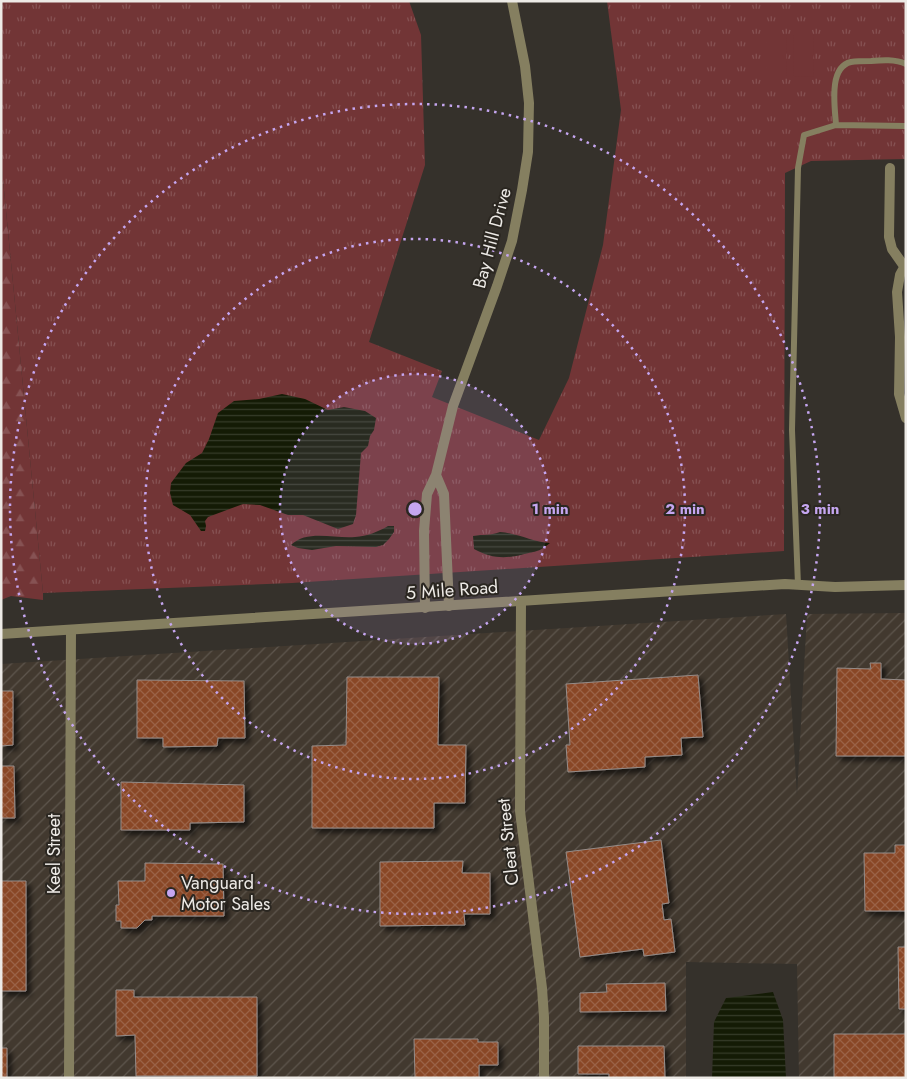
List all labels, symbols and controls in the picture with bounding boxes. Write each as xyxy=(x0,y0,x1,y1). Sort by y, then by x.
street label: Bay Hill Drive xyxy=(466,185,518,291)
text: 1 min xyxy=(531,498,569,520)
text: 2 min xyxy=(665,498,705,520)
text: 3 min xyxy=(801,498,839,520)
centre of rings xyxy=(406,500,424,518)
street label: 5 Mile Road xyxy=(405,574,499,606)
street label: Cleat Street xyxy=(490,797,525,887)
street label: Keel Street xyxy=(41,813,67,894)
place label: Vanguard Motor Sales xyxy=(181,870,270,917)
marker: Vanguard Motor Sales xyxy=(165,887,177,899)

